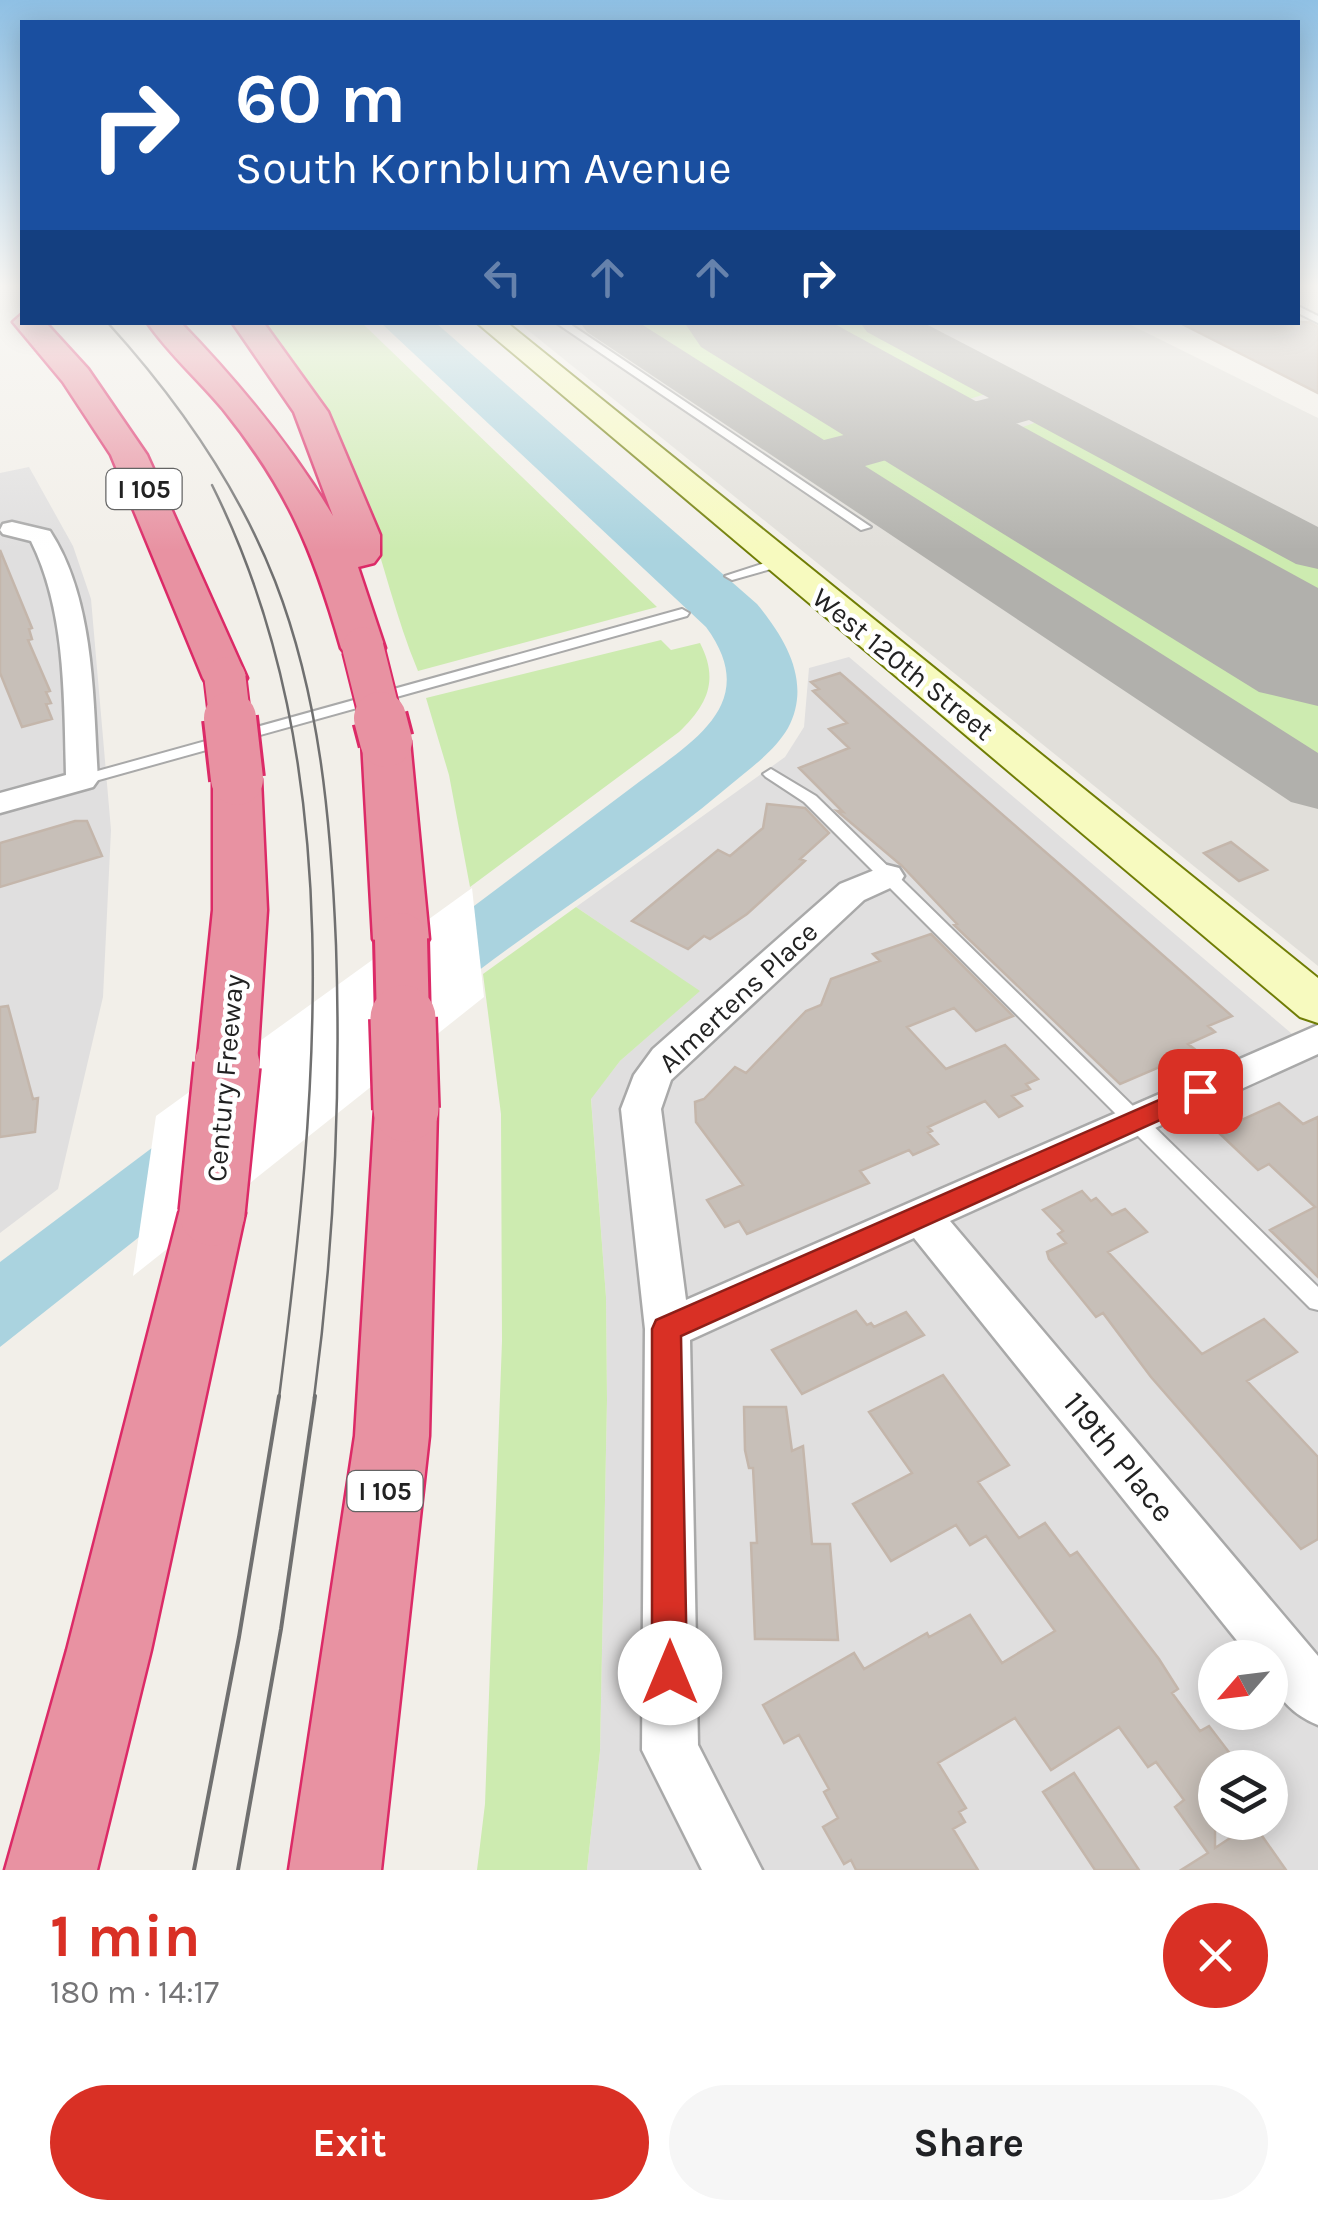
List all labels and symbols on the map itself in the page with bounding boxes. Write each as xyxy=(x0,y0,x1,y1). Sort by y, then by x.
road number: I 105 xyxy=(106,469,182,509)
street label: West 120th Street xyxy=(806,581,1000,747)
street label: Almertens Place xyxy=(652,915,824,1079)
street label: Century Freeway xyxy=(199,973,251,1183)
pin xyxy=(1158,1049,1243,1134)
street label: 119th Place xyxy=(1056,1385,1182,1529)
road number: I 105 xyxy=(348,1471,422,1511)
position arrow xyxy=(618,1621,722,1725)
north arrow xyxy=(1198,1640,1288,1730)

